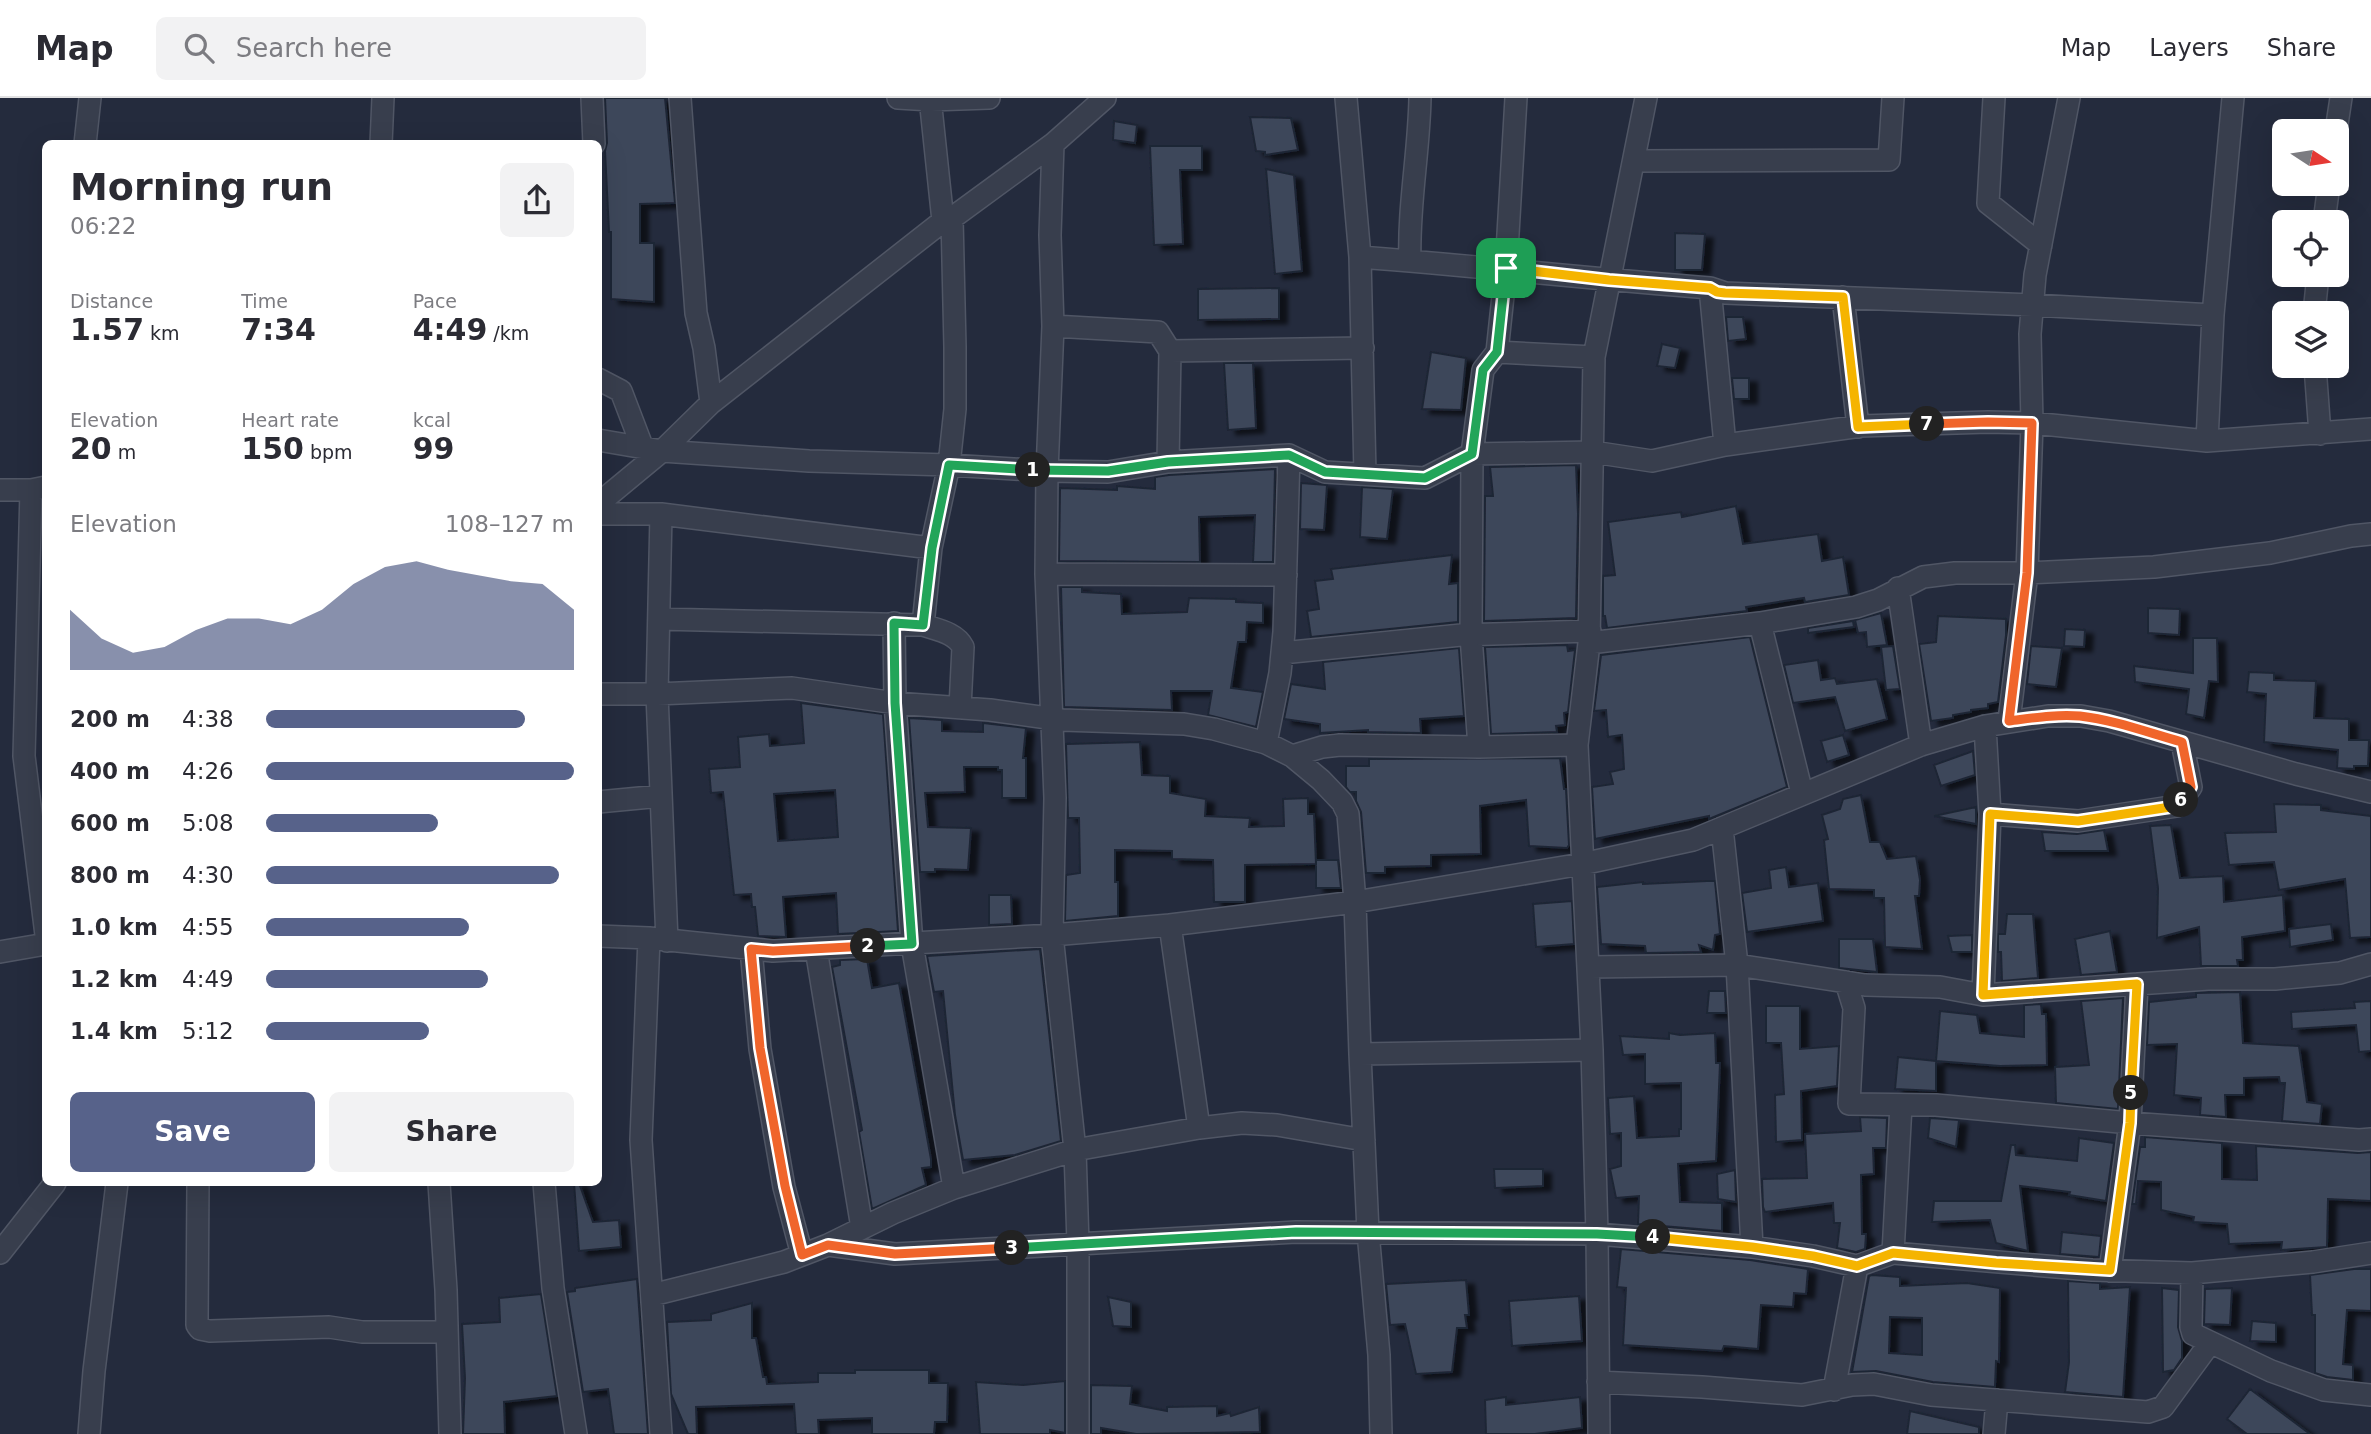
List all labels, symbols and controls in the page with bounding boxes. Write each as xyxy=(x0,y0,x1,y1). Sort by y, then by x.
search box xyxy=(156,17,646,80)
text: Map xyxy=(35,29,114,68)
icon: search xyxy=(180,29,218,67)
text: Search here xyxy=(236,33,392,63)
text: Map xyxy=(2061,34,2111,62)
text: Layers xyxy=(2149,34,2229,62)
text: Share xyxy=(2267,34,2336,62)
north arrow xyxy=(2272,119,2348,196)
map controls xyxy=(2272,119,2349,378)
button: share xyxy=(500,163,574,237)
text: Morning run xyxy=(70,165,333,209)
button: locate xyxy=(2272,210,2349,287)
text: 06:22 xyxy=(70,213,136,239)
pin xyxy=(1476,238,1536,298)
icon: arrive xyxy=(1487,249,1525,287)
text: Distance xyxy=(70,290,153,312)
text: Time xyxy=(241,290,288,312)
text: Pace xyxy=(413,290,457,312)
button: layers xyxy=(2272,301,2349,378)
text: 1.57 xyxy=(70,312,144,347)
text: 7:34 xyxy=(241,312,316,347)
text: 4:49 xyxy=(413,312,487,347)
text: km xyxy=(144,322,180,344)
text: /km xyxy=(487,322,529,344)
pin: 7 xyxy=(1910,406,1944,442)
text: Elevation xyxy=(70,409,158,431)
text: Heart rate xyxy=(241,409,339,431)
text: kcal xyxy=(413,409,451,431)
text: 7 xyxy=(1920,412,1933,434)
text: 20 xyxy=(70,431,112,466)
text: 150 xyxy=(241,431,304,466)
text: 99 xyxy=(413,431,454,466)
text: m xyxy=(112,441,136,463)
text: bpm xyxy=(304,441,353,463)
pin: 1 xyxy=(1016,452,1050,488)
text: 1 xyxy=(1026,458,1039,480)
text: Elevation xyxy=(70,511,177,537)
text: 108–127 m xyxy=(445,511,574,537)
text: 200 m xyxy=(70,706,150,732)
text: 4:38 xyxy=(182,706,234,732)
text: 400 m xyxy=(70,758,150,784)
text: 4:26 xyxy=(182,758,234,784)
pin: 6 xyxy=(2164,782,2198,818)
text: 6 xyxy=(2174,788,2187,810)
text: 600 m xyxy=(70,810,150,836)
text: 5:08 xyxy=(182,810,234,836)
text: 800 m xyxy=(70,862,150,888)
text: 4:30 xyxy=(182,862,234,888)
text: 1.0 km xyxy=(70,914,158,940)
text: 4:55 xyxy=(182,914,234,940)
pin: 2 xyxy=(850,928,886,964)
text: 2 xyxy=(861,934,874,956)
text: 1.2 km xyxy=(70,966,158,992)
text: 4:49 xyxy=(182,966,234,992)
text: 1.4 km xyxy=(70,1018,158,1044)
text: 5:12 xyxy=(182,1018,234,1044)
pin: 5 xyxy=(2114,1076,2148,1110)
text: 5 xyxy=(2124,1081,2137,1103)
button: Save xyxy=(70,1092,315,1172)
button: Share xyxy=(329,1092,574,1172)
pin: 4 xyxy=(1636,1220,1670,1254)
text: 4 xyxy=(1646,1225,1659,1247)
pin: 3 xyxy=(995,1230,1030,1266)
text: 3 xyxy=(1005,1236,1018,1258)

